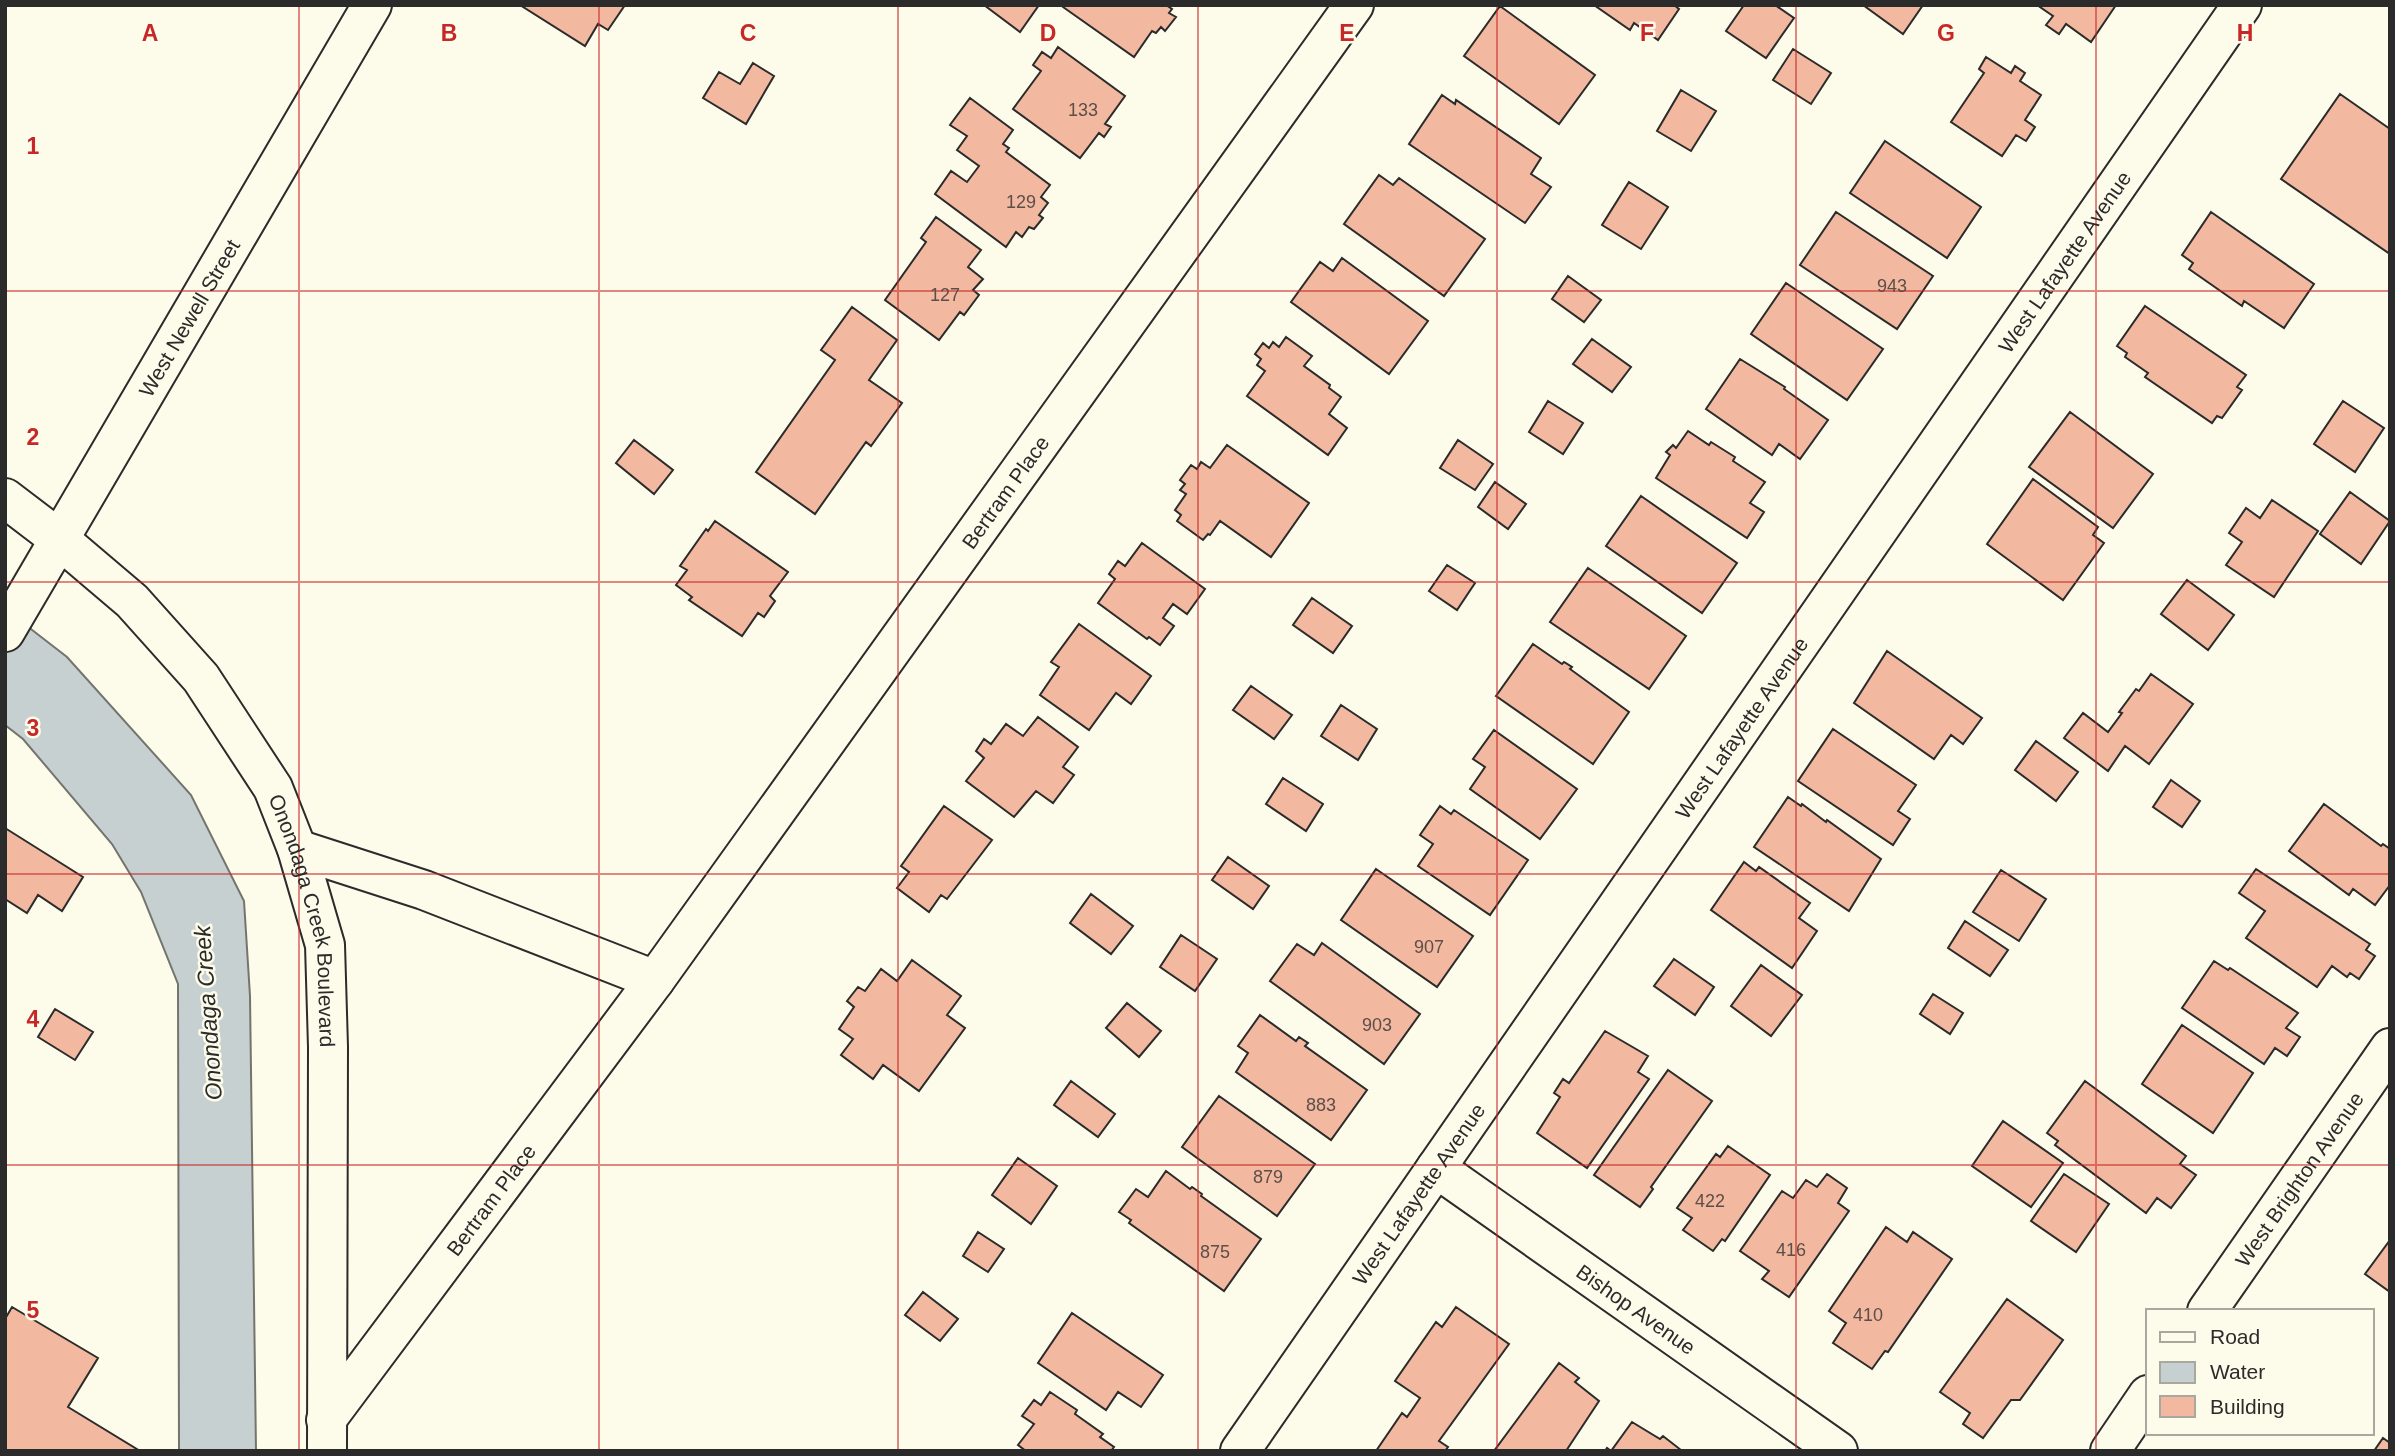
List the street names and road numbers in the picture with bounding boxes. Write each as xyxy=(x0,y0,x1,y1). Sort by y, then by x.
street label: West Lafayette Avenue xyxy=(1993,167,2135,357)
street label: West Newell Street xyxy=(134,235,244,401)
street label: Bertram Place xyxy=(957,431,1053,553)
street label: West Lafayette Avenue xyxy=(1670,633,1812,823)
street label: Onondaga Creek Boulevard xyxy=(265,791,340,1048)
street label: West Brighton Avenue xyxy=(2230,1087,2368,1270)
street label: West Lafayette Avenue xyxy=(1347,1099,1489,1289)
street label: Bertram Place xyxy=(442,1140,540,1260)
street label: Bishop Avenue xyxy=(1573,1259,1700,1359)

